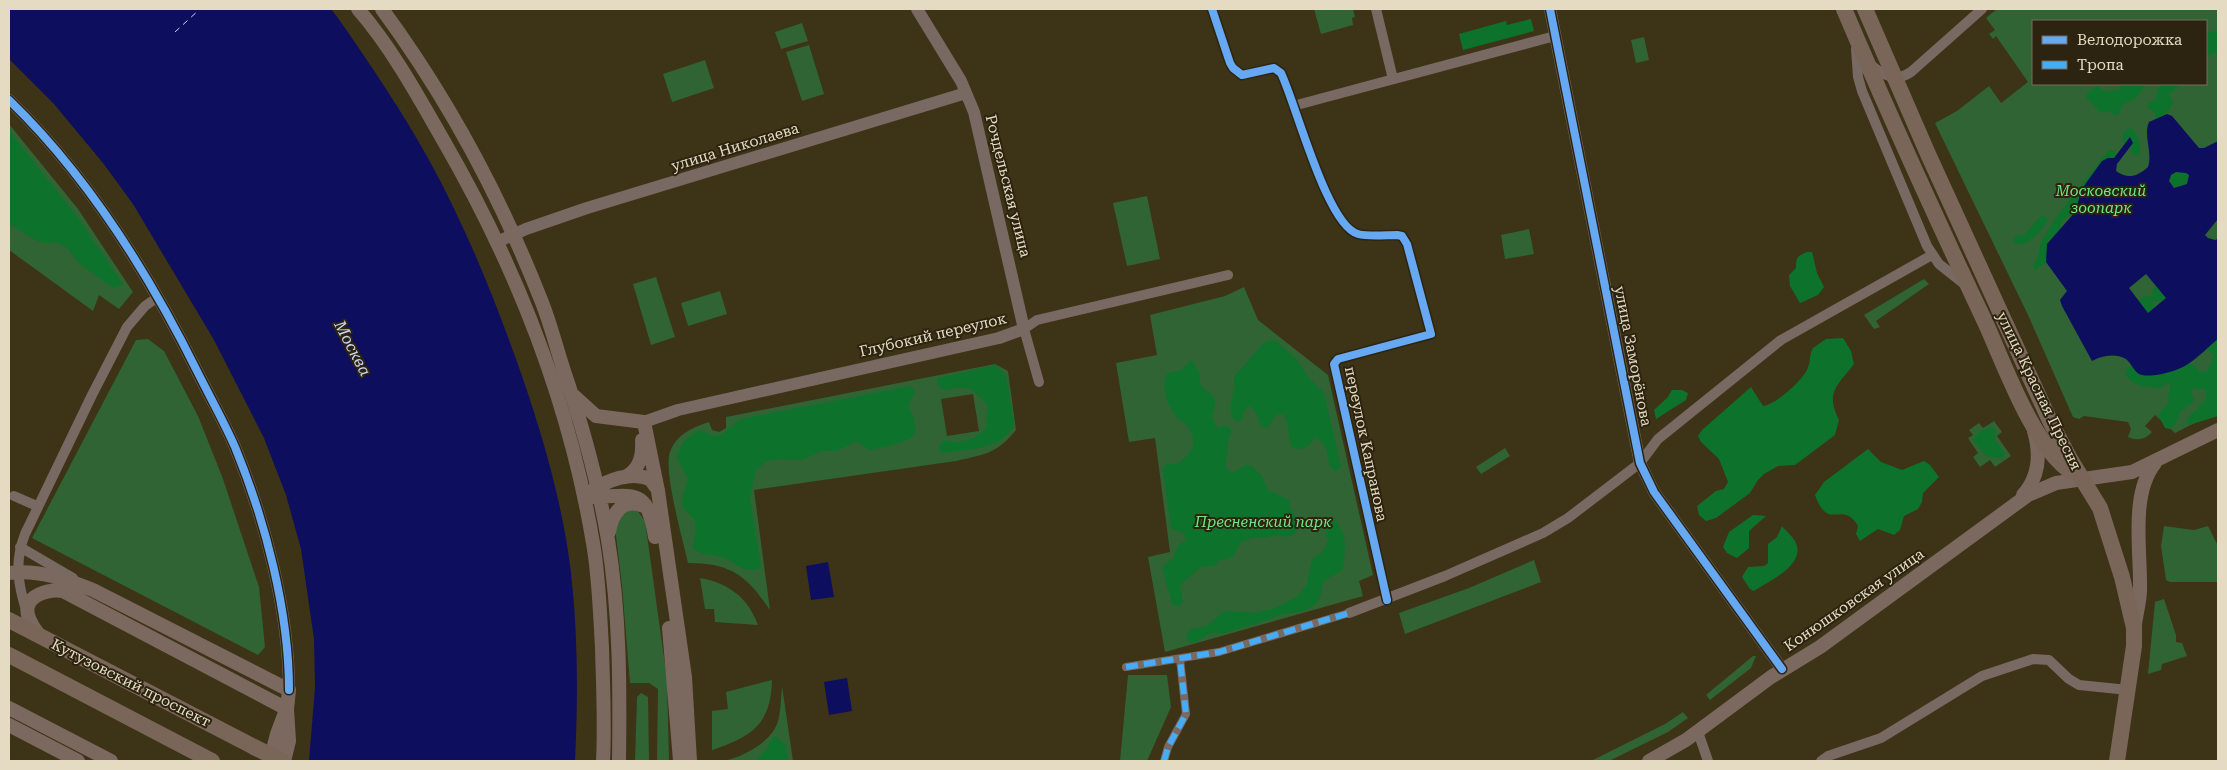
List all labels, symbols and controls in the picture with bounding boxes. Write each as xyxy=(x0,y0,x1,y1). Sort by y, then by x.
legend xyxy=(2032,20,2207,85)
text: Велодорожка xyxy=(2077,31,2182,49)
text: Тропа xyxy=(2077,56,2124,74)
street label: Рочдельская улица xyxy=(982,113,1034,259)
street label: улица Николаева xyxy=(669,119,801,175)
park label: Московский зоопарк xyxy=(2055,182,2146,217)
street label: улица Заморёнова xyxy=(1611,284,1655,428)
street label: Глубокий переулок xyxy=(858,309,1009,361)
street label: улица Красная Пресня xyxy=(1993,309,2085,473)
water label: Москва xyxy=(330,316,375,379)
street label: переулок Капранова xyxy=(1341,365,1391,523)
park label: Пресненский парк xyxy=(1194,513,1332,531)
street label: Конюшковская улица xyxy=(1781,545,1927,655)
street label: Кутузовский проспект xyxy=(48,635,214,731)

